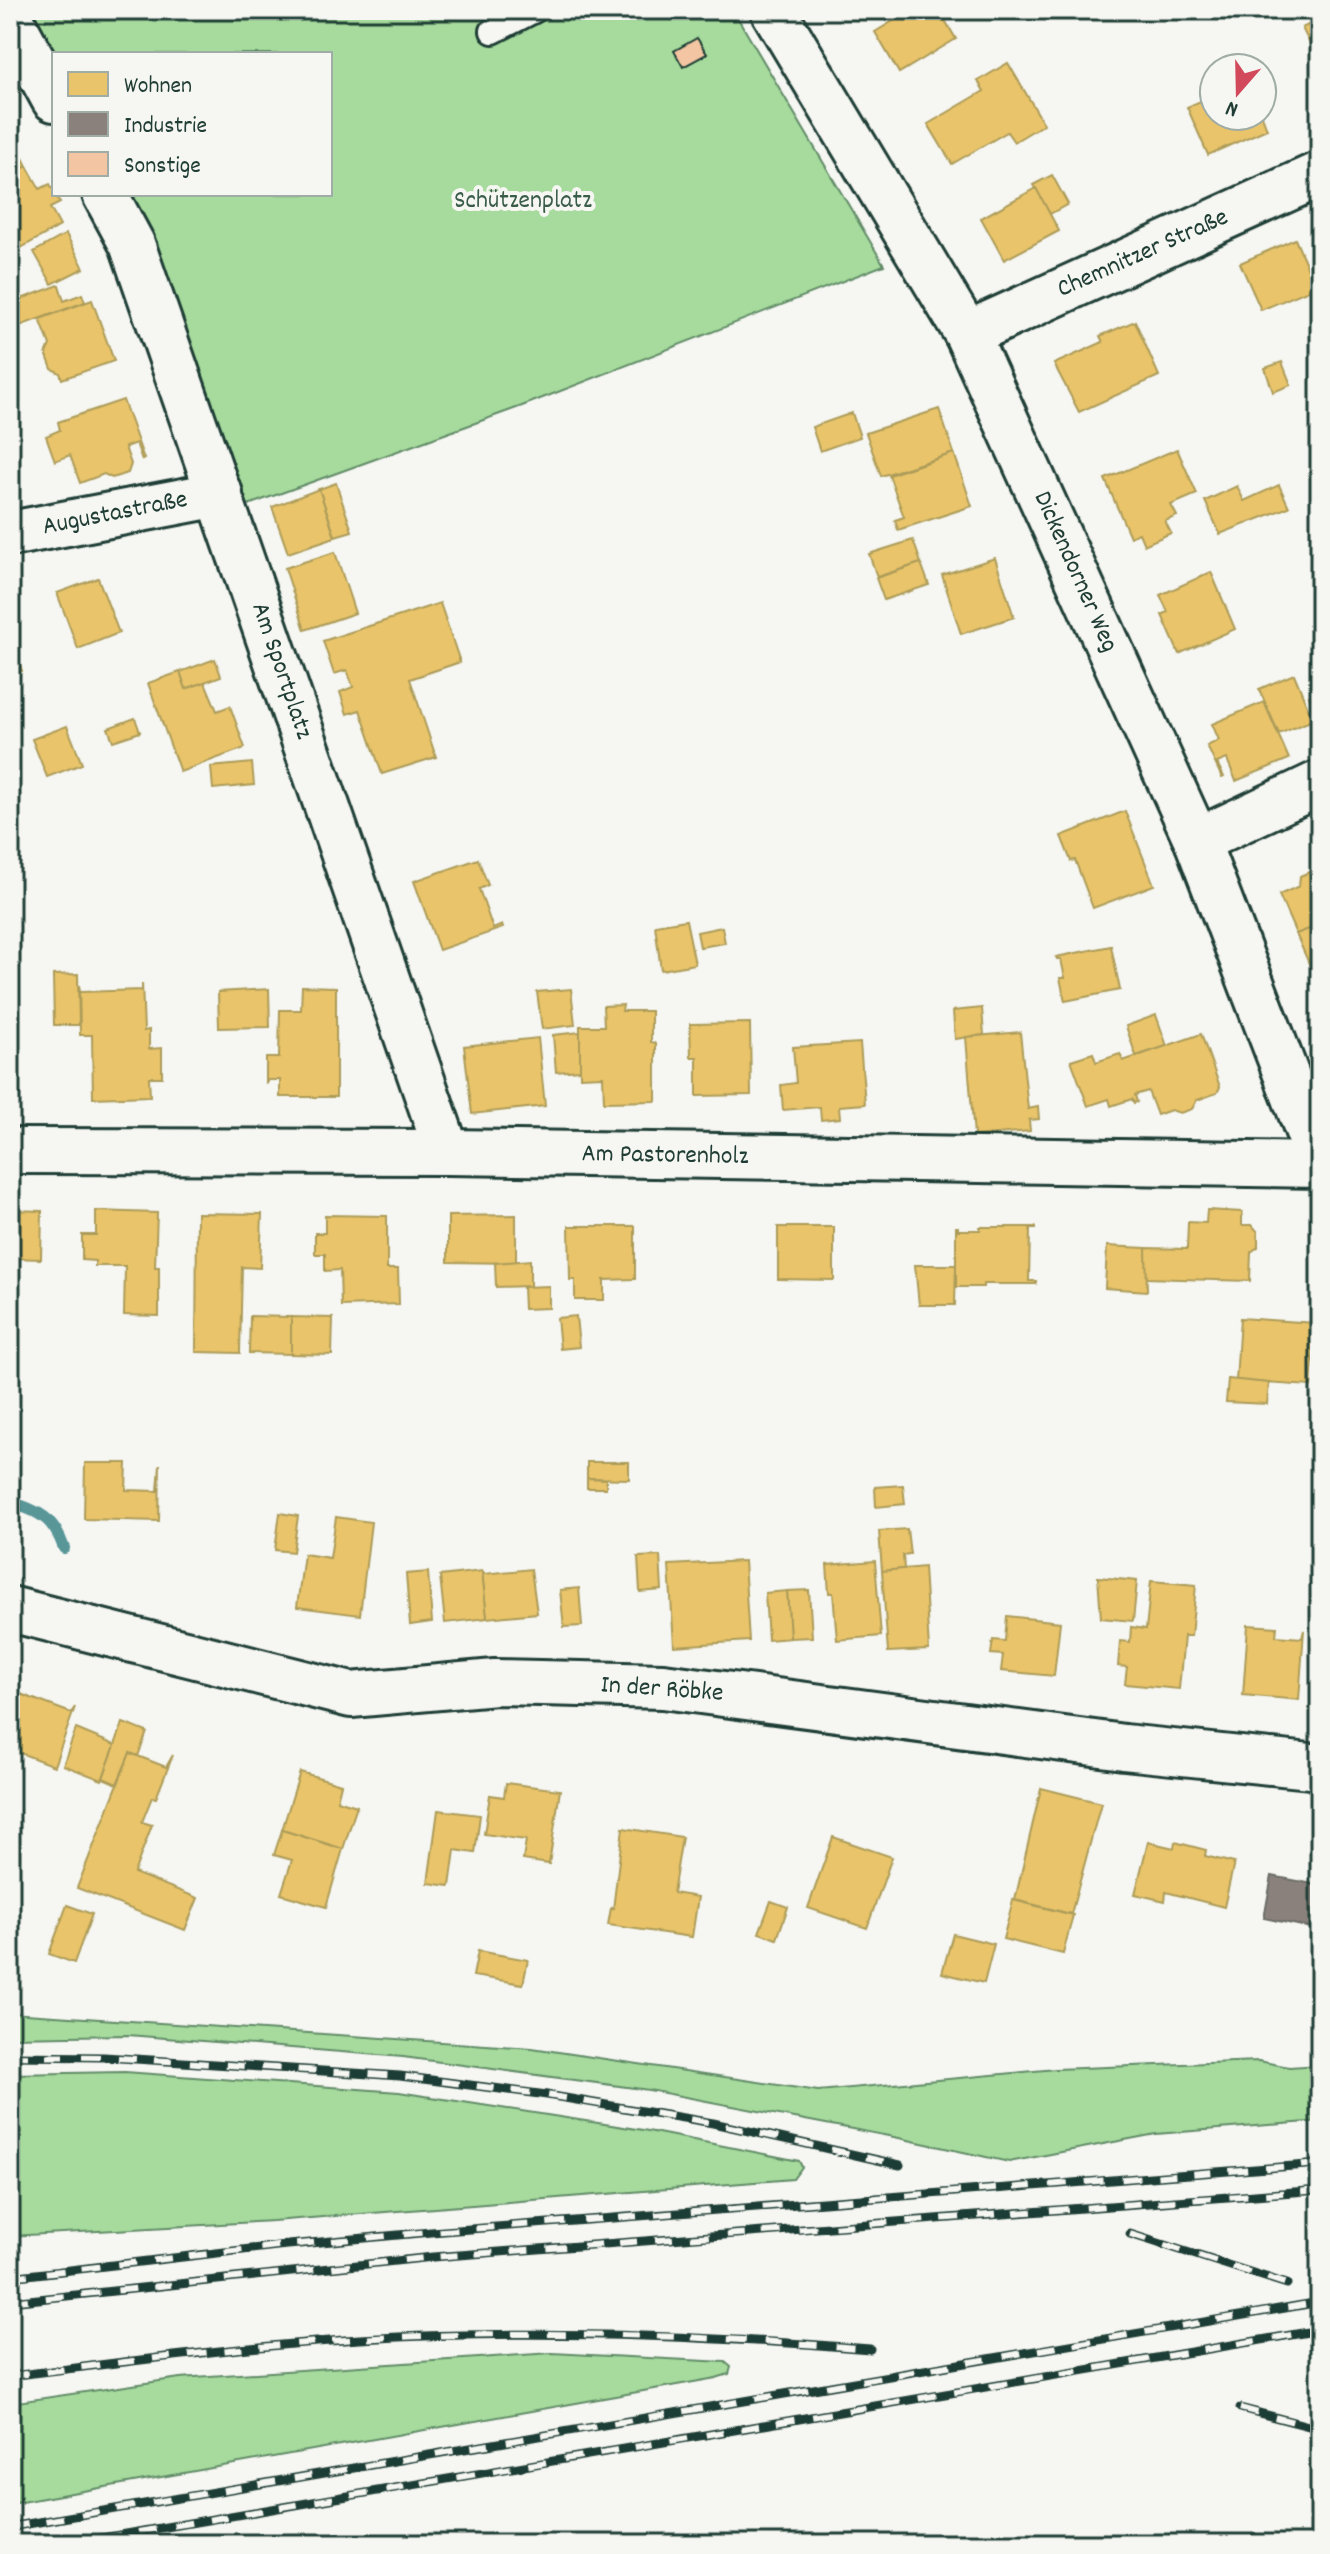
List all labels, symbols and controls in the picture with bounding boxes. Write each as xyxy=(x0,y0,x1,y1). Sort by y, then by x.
legend xyxy=(52,52,332,196)
north arrow xyxy=(1198,52,1278,132)
text: Wohnen xyxy=(124,70,192,104)
text: N xyxy=(1222,91,1243,124)
text: Industrie xyxy=(124,110,207,144)
text: Sonstige xyxy=(124,150,201,184)
park label: Schützenplatz xyxy=(454,183,592,220)
street label: Chemnitzer Straße xyxy=(1051,200,1235,308)
street label: Augustastraße xyxy=(39,482,191,546)
street label: Dickendorner Weg xyxy=(1023,485,1127,659)
street label: Am Sportplatz xyxy=(240,598,322,744)
street label: Am Pastorenholz xyxy=(581,1136,749,1176)
street label: In der Röbke xyxy=(599,1667,725,1713)

